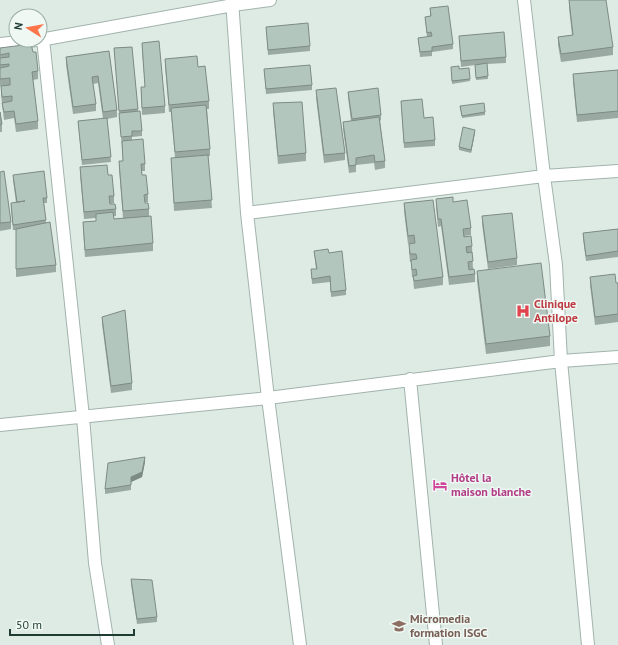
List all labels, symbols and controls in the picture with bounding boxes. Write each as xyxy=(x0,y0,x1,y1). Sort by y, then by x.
north arrow xyxy=(8,8,48,48)
text: N xyxy=(11,21,26,31)
place label: Clinique Antilope xyxy=(534,296,578,325)
hospital icon: Clinique Antilope xyxy=(515,303,531,319)
place label: Hôtel la maison blanche xyxy=(451,470,531,499)
hotel icon: Hôtel la maison blanche xyxy=(432,477,448,493)
scale bar xyxy=(10,611,134,637)
place label: Micromedia formation ISGC xyxy=(410,611,488,640)
text: 50 m xyxy=(16,617,42,632)
school or university icon: Micromedia formation ISGC xyxy=(391,618,407,634)

